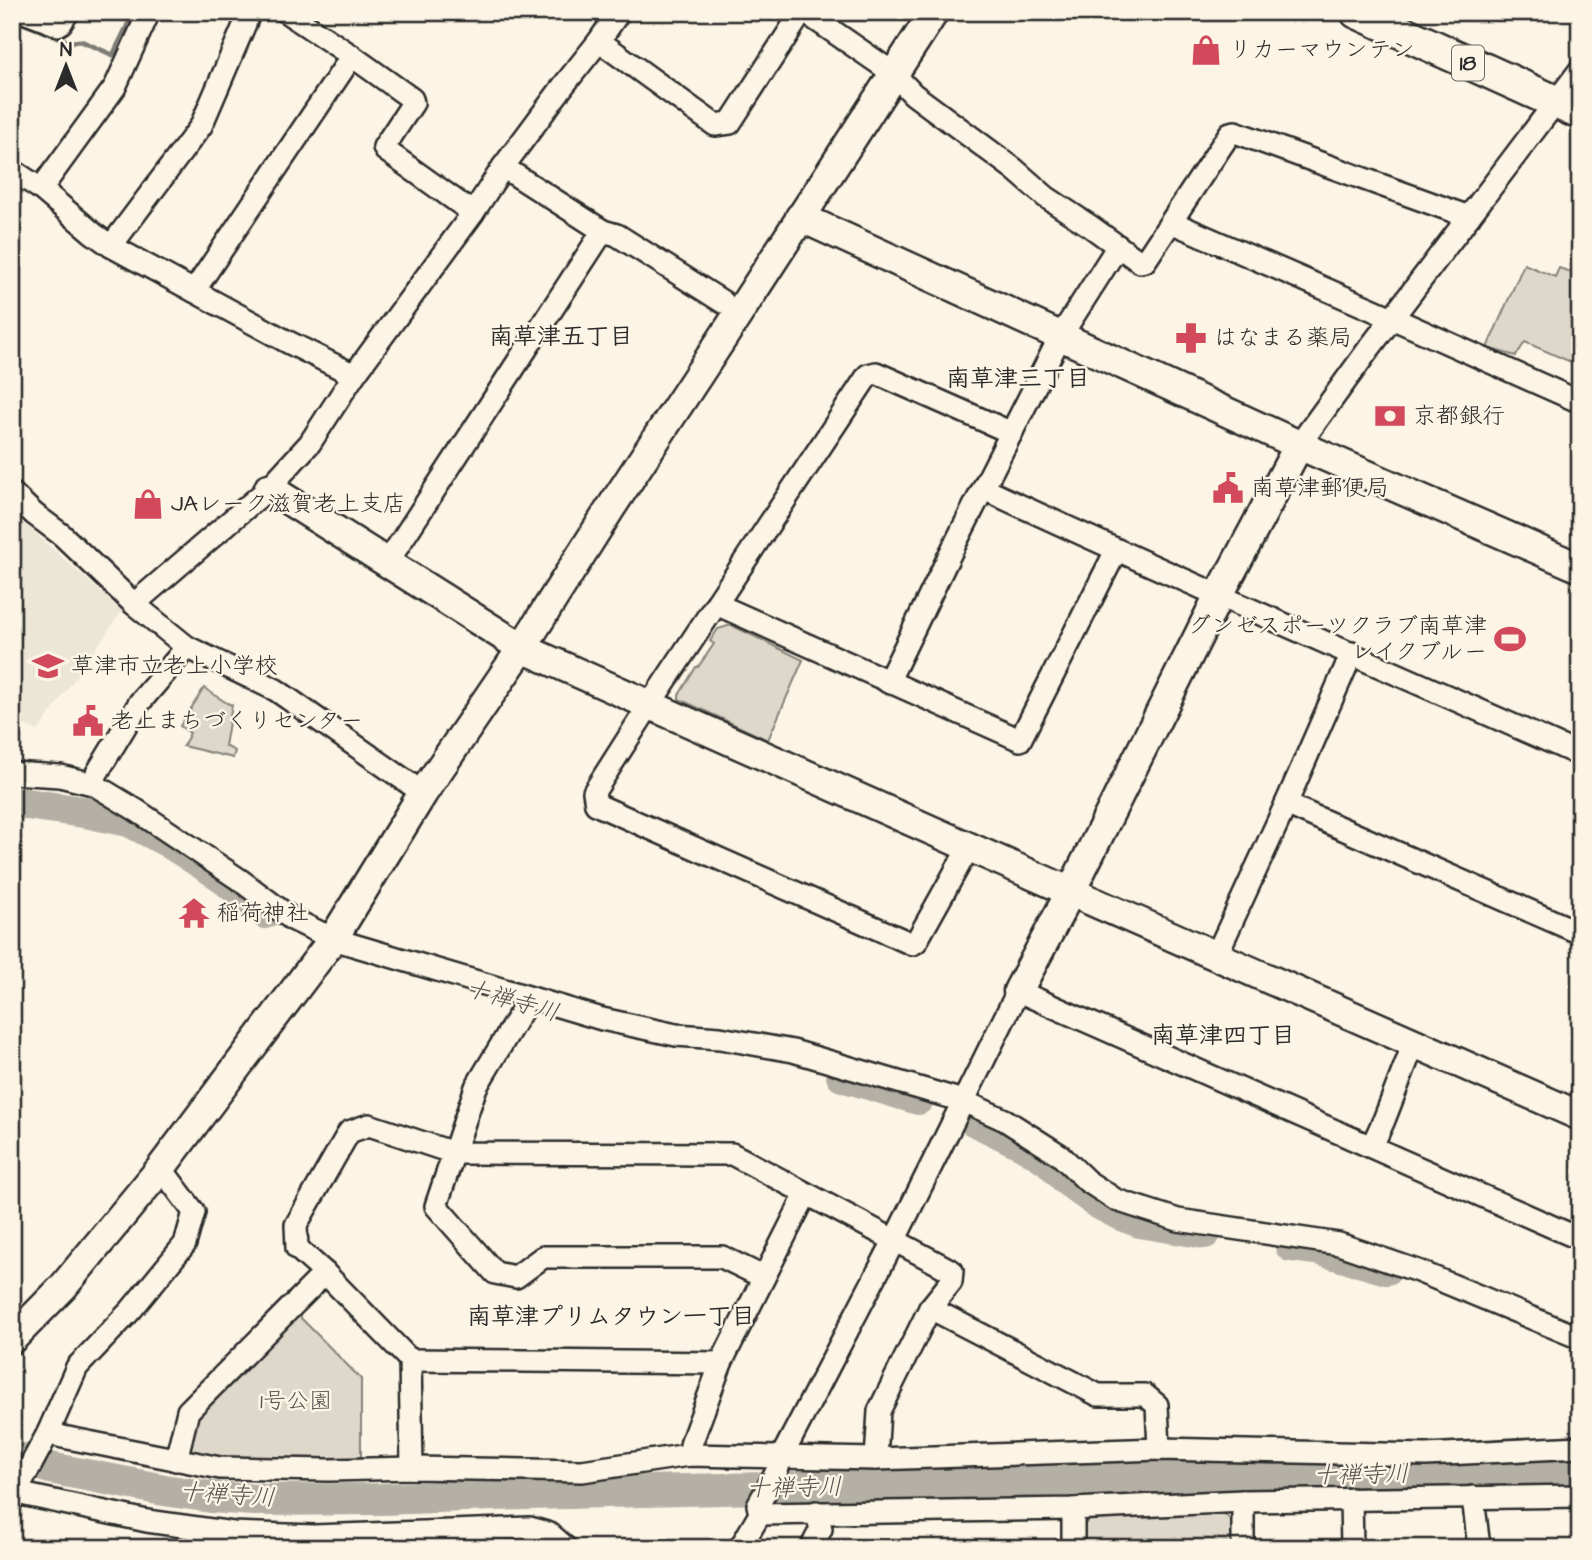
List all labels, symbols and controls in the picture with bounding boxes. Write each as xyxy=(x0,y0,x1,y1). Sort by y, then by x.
north arrow xyxy=(32,32,102,102)
shop icon: リカーマウンテン xyxy=(1189,33,1223,67)
place label: リカーマウンテン xyxy=(1229,34,1415,66)
text: N xyxy=(60,37,72,64)
road number: 18 xyxy=(1452,46,1484,80)
district label: 南草津五丁目 xyxy=(489,320,633,354)
pharmacy icon: はなまる薬局 xyxy=(1174,321,1208,355)
place label: はなまる薬局 xyxy=(1214,322,1352,354)
district label: 南草津三丁目 xyxy=(946,362,1090,396)
bank icon: 京都銀行 xyxy=(1373,399,1407,433)
place label: 京都銀行 xyxy=(1413,400,1505,432)
public building icon: 南草津郵便局 xyxy=(1211,471,1245,505)
place label: 南草津郵便局 xyxy=(1251,472,1389,504)
shop icon: JAレーク滋賀老上支店 xyxy=(131,487,165,521)
place label: JAレーク滋賀老上支店 xyxy=(171,488,406,520)
place label: グンゼスポーツクラブ南草津 レイクブルー xyxy=(1188,610,1487,668)
sports icon: グンゼスポーツクラブ南草津 レイクブルー xyxy=(1493,622,1527,656)
school or university icon: 草津市立老上小学校 xyxy=(31,649,65,683)
place label: 草津市立老上小学校 xyxy=(71,650,278,682)
public building icon: 老上まちづくりセンター xyxy=(71,704,105,738)
place label: 老上まちづくりセンター xyxy=(111,705,363,737)
temple icon: 稲荷神社 xyxy=(177,896,211,930)
place label: 稲荷神社 xyxy=(217,897,309,929)
water label: 十禅寺川 xyxy=(461,971,563,1031)
district label: 南草津四丁目 xyxy=(1151,1019,1295,1053)
district label: 南草津プリムタウン一丁目 xyxy=(467,1300,755,1334)
park label: 1号公園 xyxy=(260,1385,332,1417)
water label: 十禅寺川 xyxy=(1313,1457,1409,1493)
water label: 十禅寺川 xyxy=(746,1470,842,1506)
water label: 十禅寺川 xyxy=(178,1475,276,1515)

